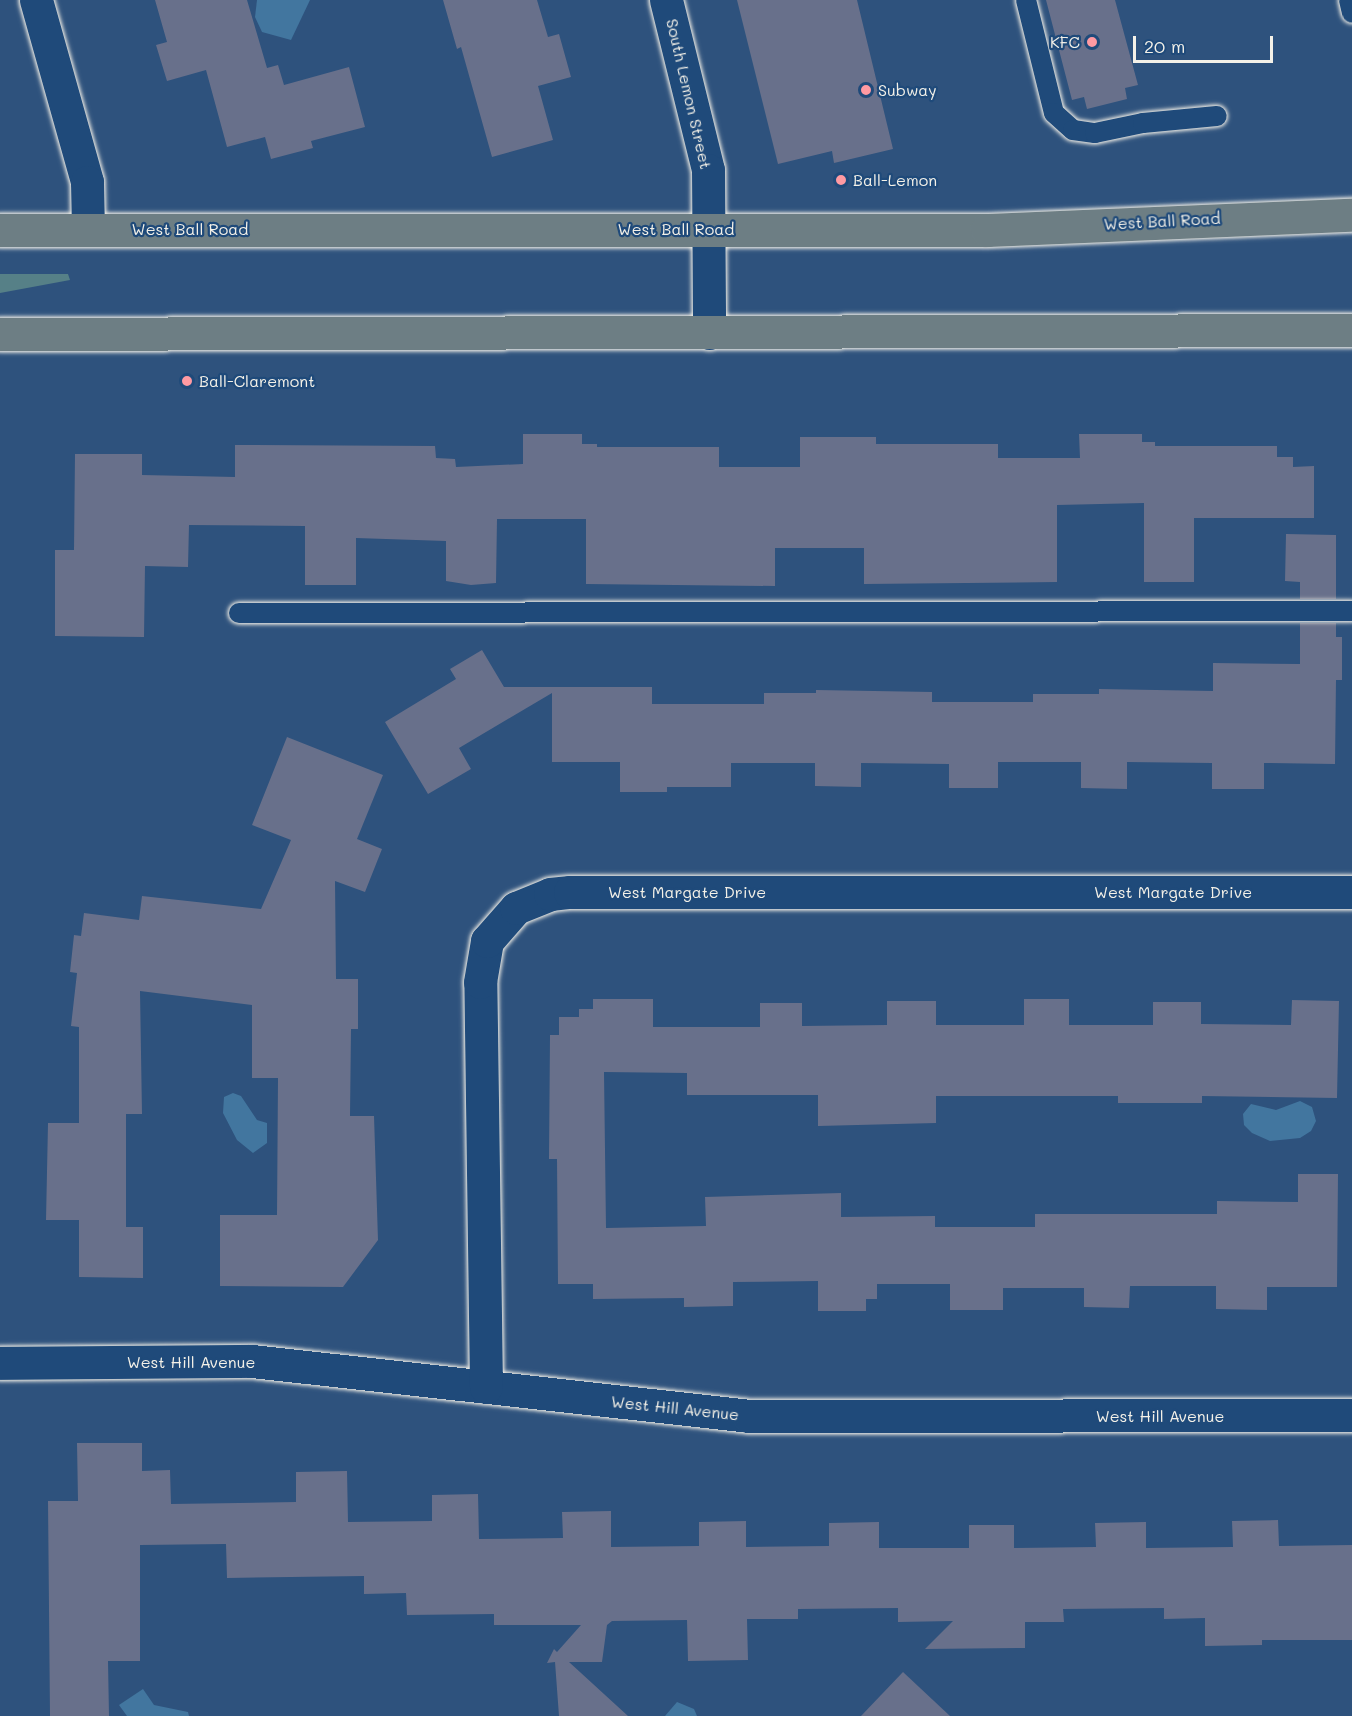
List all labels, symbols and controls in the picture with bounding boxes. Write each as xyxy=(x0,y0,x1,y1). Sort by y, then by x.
street label: South Lemon Street xyxy=(662,17,716,171)
scale bar xyxy=(1136,24,1276,62)
place label: KFC xyxy=(1050,32,1080,52)
text: 20 m xyxy=(1144,34,1185,58)
marker: KFC xyxy=(1085,35,1099,49)
place label: Subway xyxy=(878,80,937,100)
marker: Subway xyxy=(859,83,873,97)
place label: Ball-Lemon xyxy=(853,170,937,190)
marker: Ball-Lemon xyxy=(834,173,848,187)
street label: West Ball Road xyxy=(1103,208,1221,234)
street label: West Ball Road xyxy=(132,219,248,239)
street label: West Ball Road xyxy=(618,219,734,239)
place label: Ball-Claremont xyxy=(199,371,315,391)
marker: Ball-Claremont xyxy=(180,374,194,388)
street label: West Margate Drive xyxy=(608,882,766,902)
street label: West Margate Drive xyxy=(1094,882,1252,902)
street label: West Hill Avenue xyxy=(127,1352,255,1372)
street label: West Hill Avenue xyxy=(610,1392,740,1424)
street label: West Hill Avenue xyxy=(1096,1406,1224,1426)

